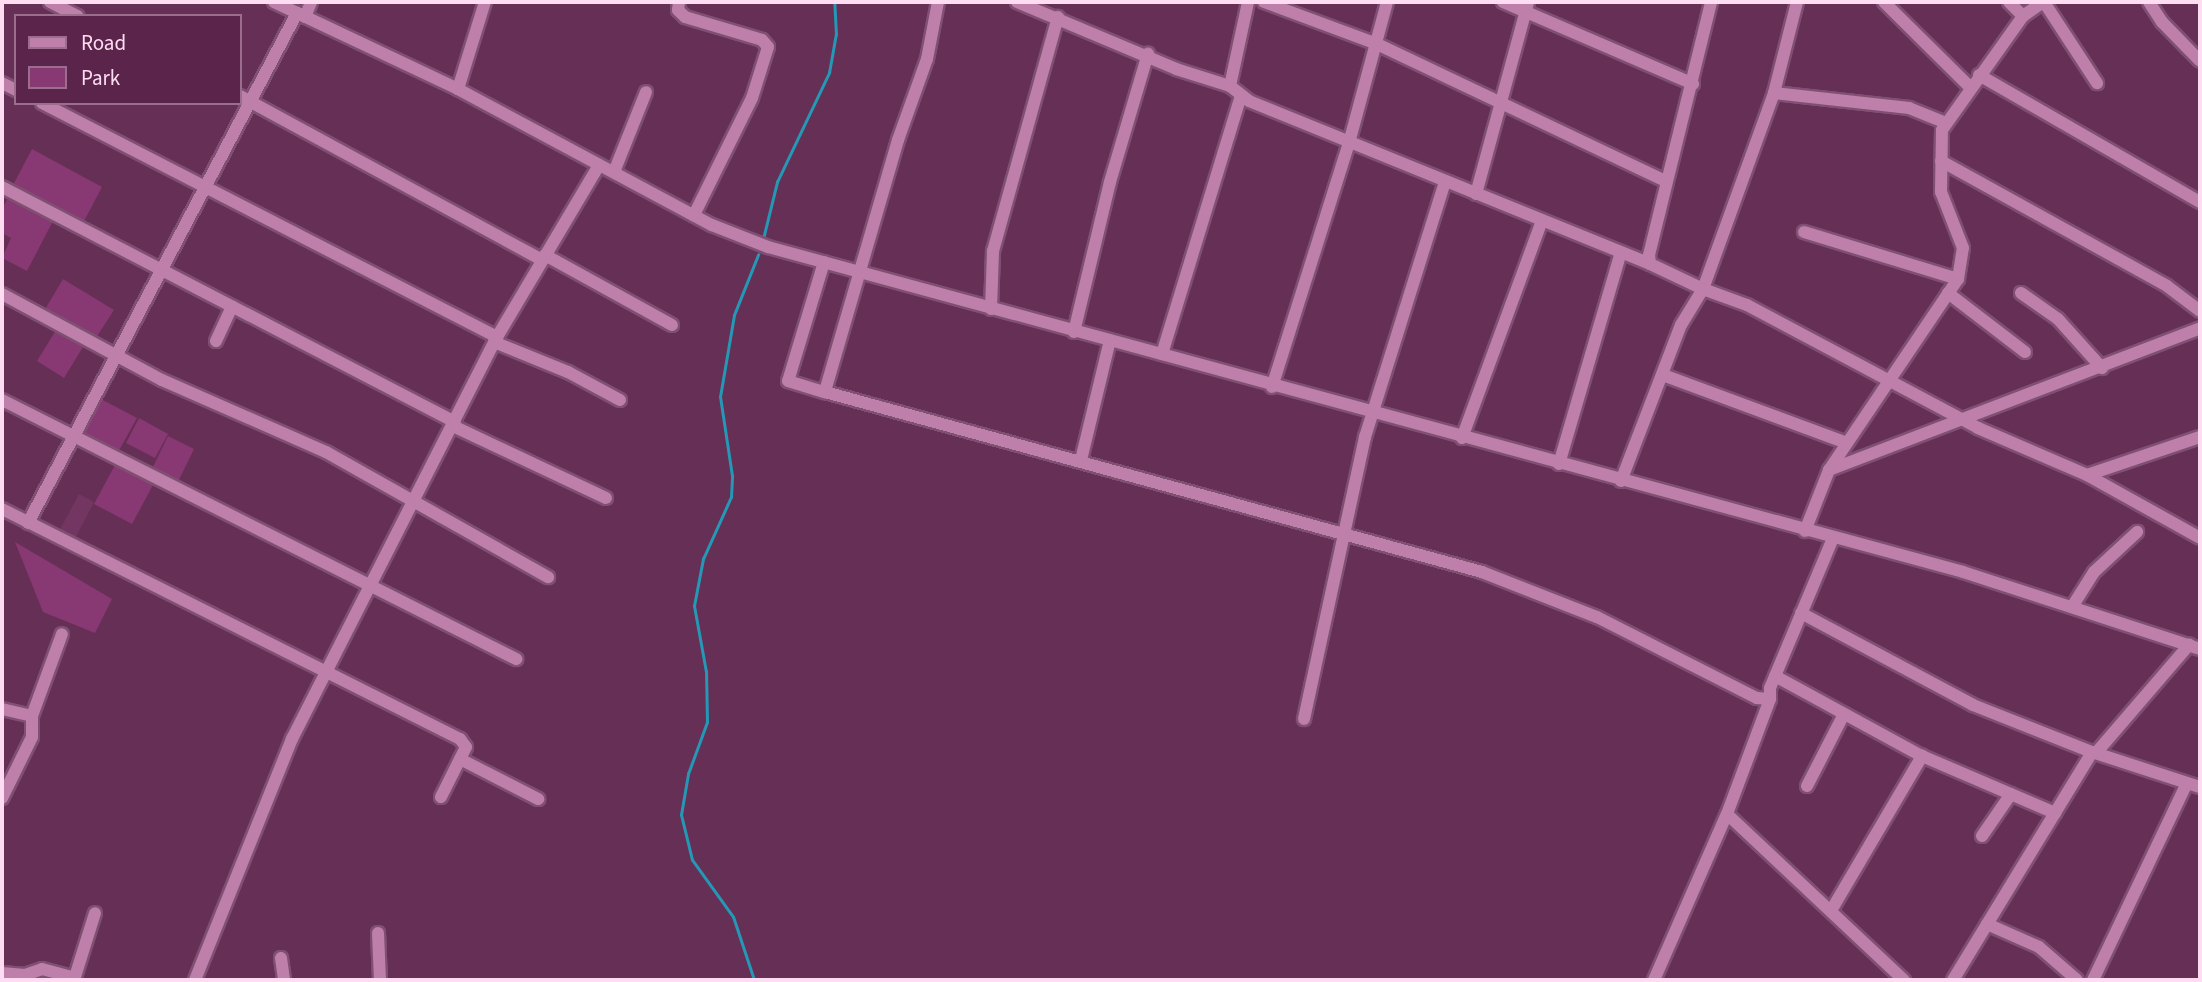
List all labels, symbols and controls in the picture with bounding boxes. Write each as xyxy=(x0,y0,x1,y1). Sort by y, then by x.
legend xyxy=(14,14,242,105)
text: Road xyxy=(81,28,126,58)
text: Park xyxy=(81,63,120,93)

